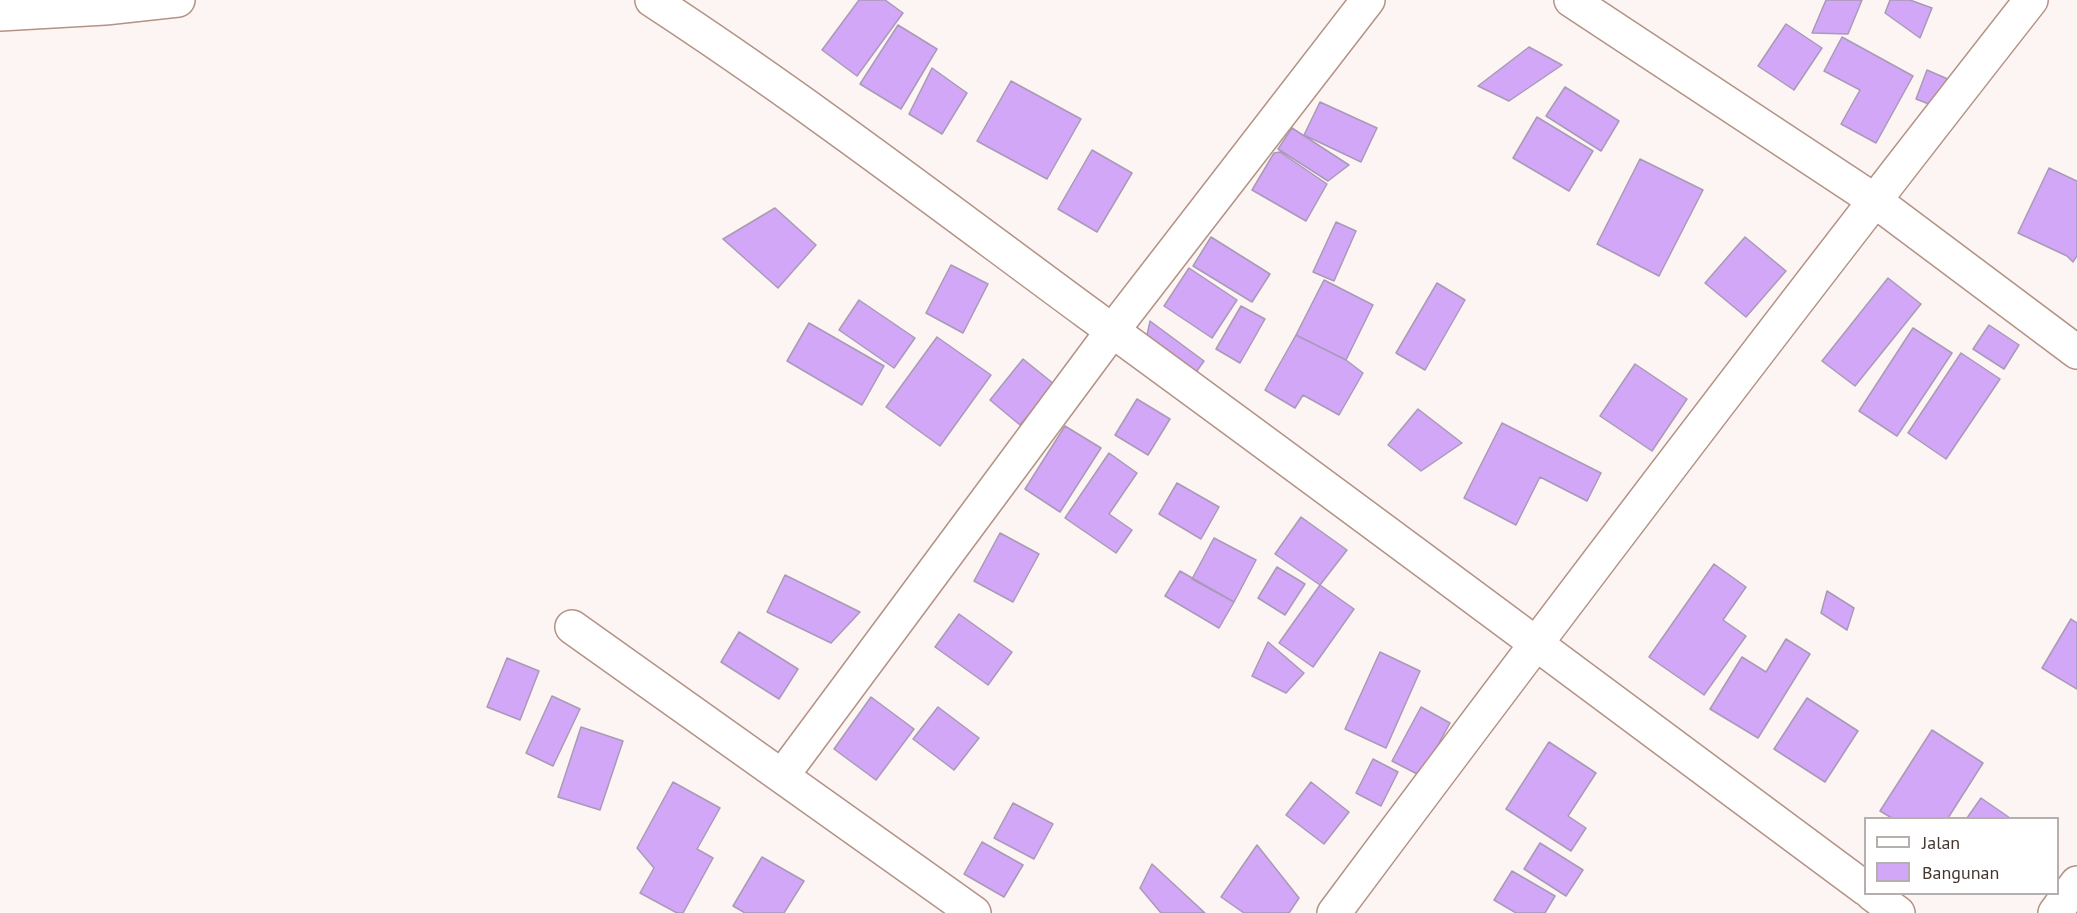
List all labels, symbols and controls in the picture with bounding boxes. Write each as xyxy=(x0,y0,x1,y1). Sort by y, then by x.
legend xyxy=(1864,817,2059,895)
text: Jalan xyxy=(1922,831,1960,854)
text: Bangunan xyxy=(1922,861,1999,884)

